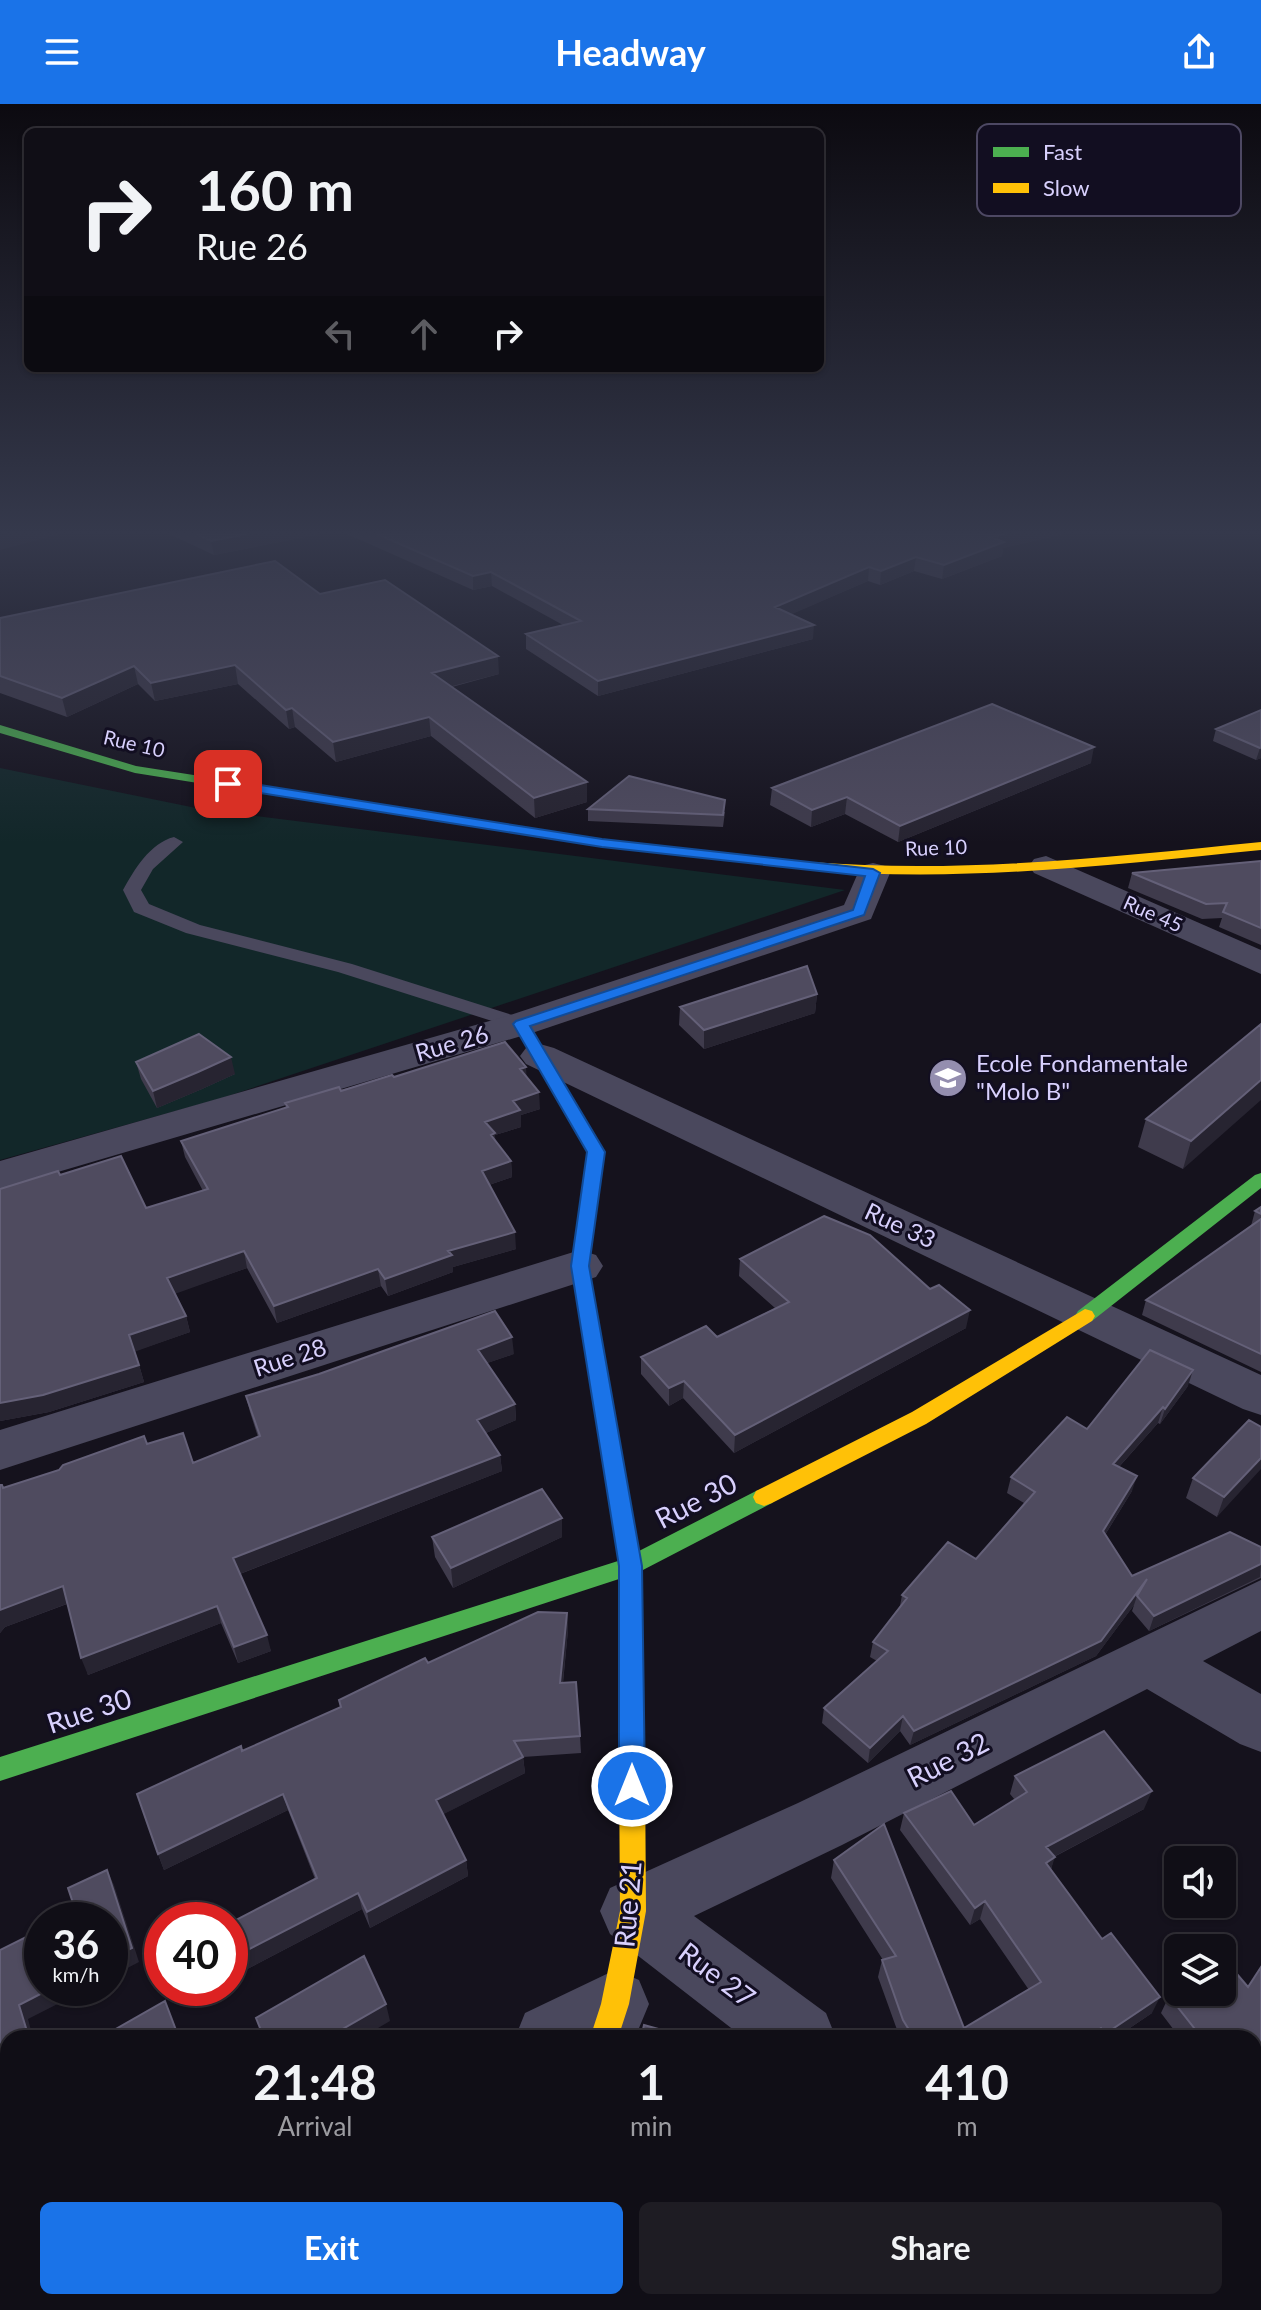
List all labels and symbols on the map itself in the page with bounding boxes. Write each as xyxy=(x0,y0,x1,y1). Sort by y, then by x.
legend xyxy=(977,124,1241,216)
text: Fast xyxy=(1043,138,1082,165)
text: Slow xyxy=(1043,174,1090,201)
street label: Rue 10 xyxy=(101,724,167,762)
pin xyxy=(194,750,262,818)
street label: Rue 10 xyxy=(904,834,967,860)
street label: Rue 45 xyxy=(1120,889,1187,937)
street label: Rue 26 xyxy=(412,1018,491,1067)
place label: Ecole Fondamentale "Molo B" xyxy=(976,1048,1188,1105)
school or university icon: Ecole Fondamentale "Molo B" xyxy=(927,1057,969,1099)
street label: Rue 33 xyxy=(861,1196,941,1254)
street label: Rue 28 xyxy=(250,1331,329,1382)
street label: Rue 30 xyxy=(649,1465,742,1535)
street label: Rue 30 xyxy=(42,1680,135,1740)
street label: Rue 32 xyxy=(901,1724,994,1794)
position arrow xyxy=(590,1744,674,1828)
street label: Rue 21 xyxy=(606,1859,648,1949)
speed limit sign: 40 xyxy=(144,1902,248,2006)
street label: Rue 27 xyxy=(673,1934,763,2014)

